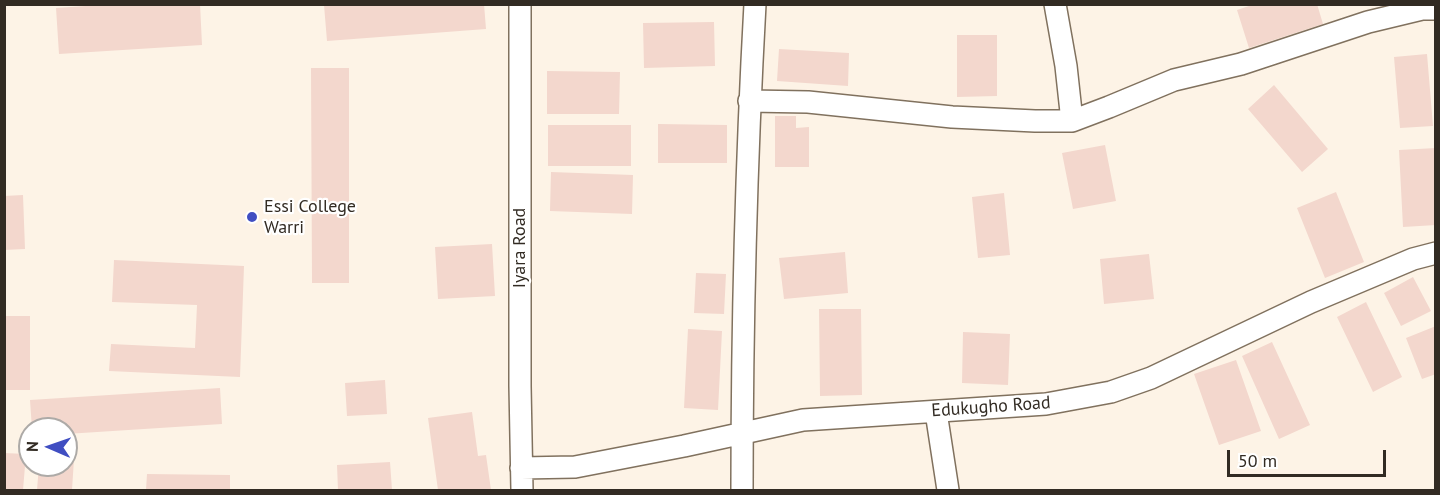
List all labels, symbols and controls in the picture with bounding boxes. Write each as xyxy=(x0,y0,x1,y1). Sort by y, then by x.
place label: Essi College Warri xyxy=(264,196,356,238)
street label: Iyara Road xyxy=(509,208,531,288)
marker: Essi College Warri xyxy=(245,210,259,224)
street label: Edukugho Road xyxy=(931,392,1051,422)
north arrow xyxy=(18,417,78,477)
scale bar xyxy=(1230,438,1389,476)
text: N xyxy=(22,441,42,452)
text: 50 m xyxy=(1238,449,1277,472)

